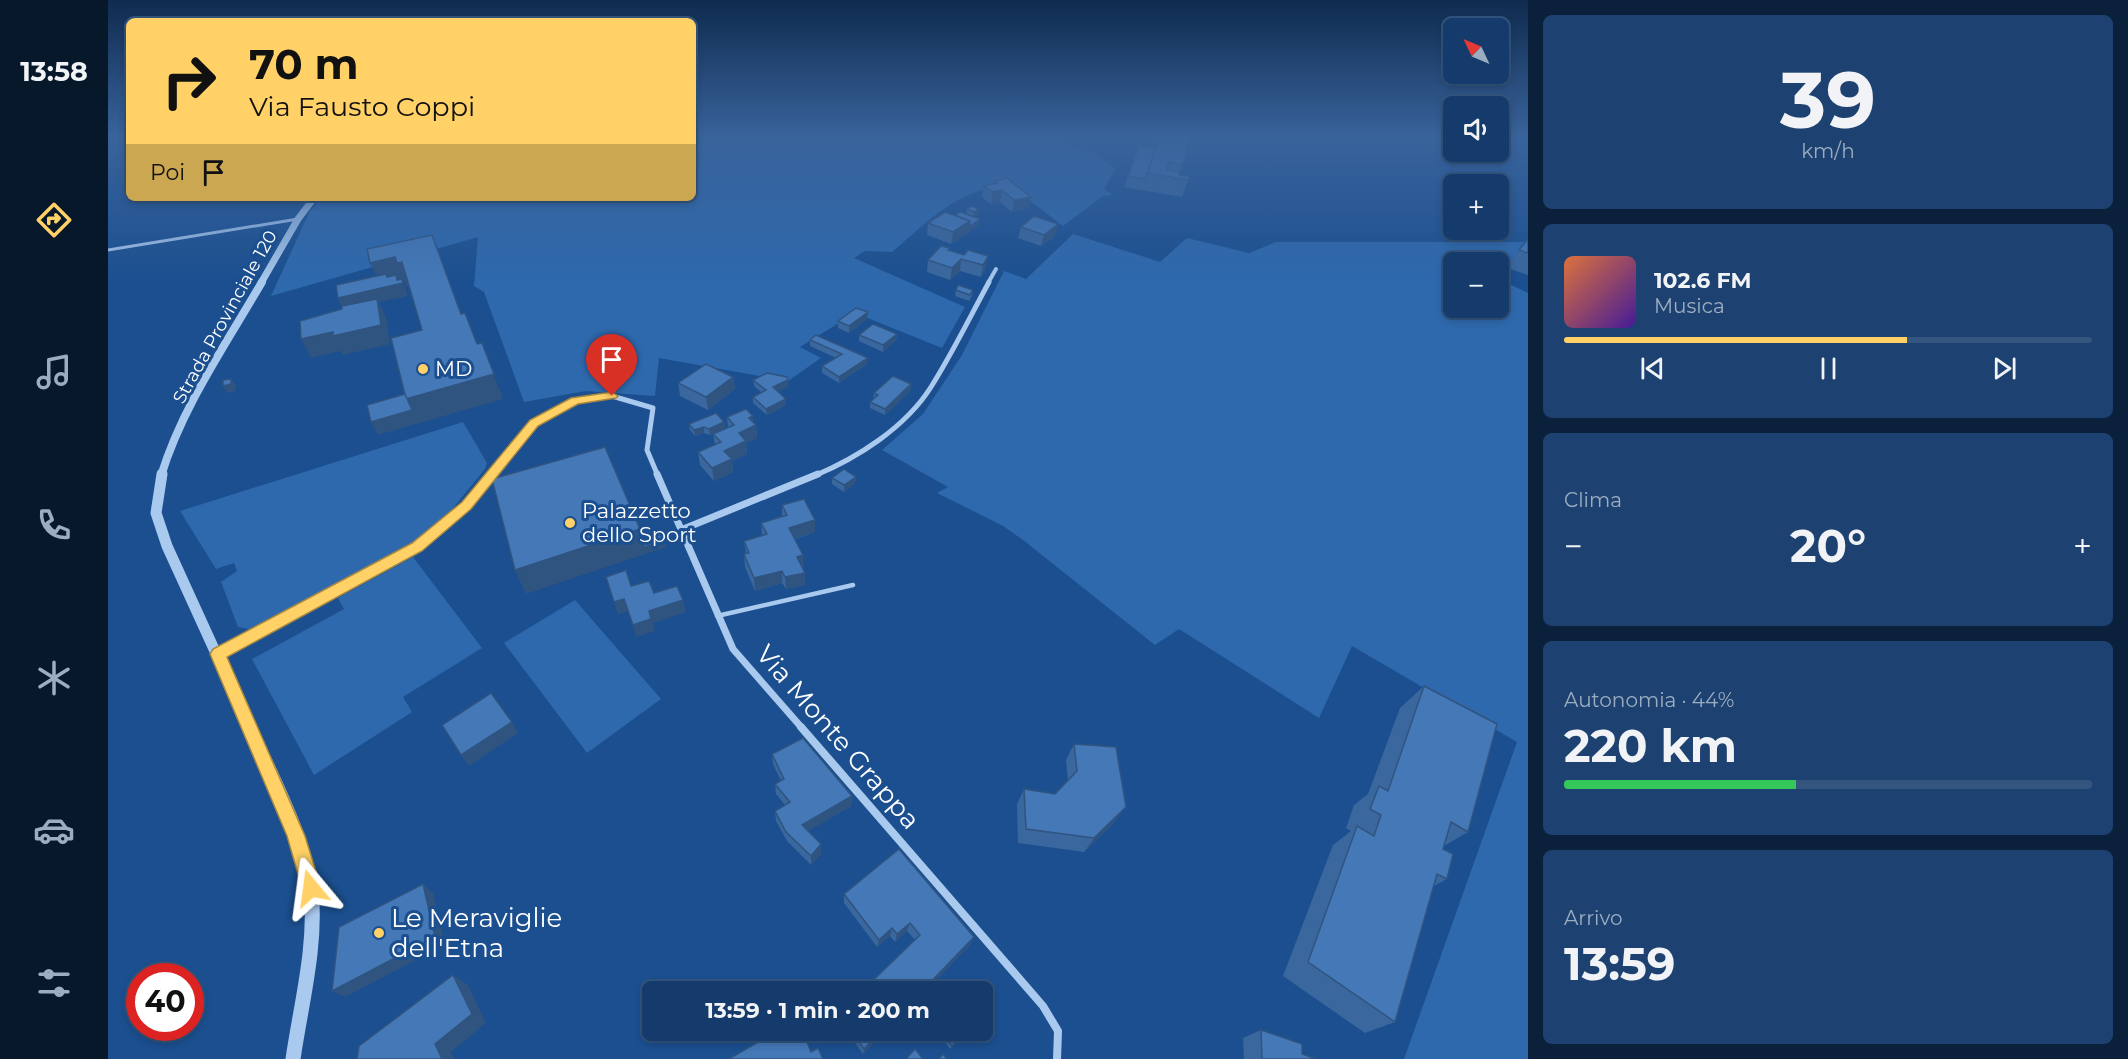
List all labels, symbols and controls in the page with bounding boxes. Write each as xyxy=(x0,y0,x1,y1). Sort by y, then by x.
north arrow xyxy=(1443,18,1509,84)
map controls xyxy=(1443,18,1509,318)
text: 70 m xyxy=(249,38,359,90)
icon: right xyxy=(150,42,228,120)
text: 39 xyxy=(1780,52,1876,148)
text: 13:58 xyxy=(20,55,88,88)
text: Via Fausto Coppi xyxy=(249,90,475,123)
button: sound xyxy=(1443,96,1509,162)
text: km/h xyxy=(1801,139,1855,163)
icon: arrive xyxy=(197,156,230,189)
text: Poi xyxy=(150,159,185,186)
button: + xyxy=(1443,174,1509,240)
icon: directions xyxy=(33,199,75,241)
street label: Strada Provinciale 120 xyxy=(168,226,282,408)
button: − xyxy=(1443,252,1509,318)
text: 102.6 FM xyxy=(1654,267,1751,294)
text: Musica xyxy=(1654,294,1725,318)
pin xyxy=(586,334,637,396)
icon: arrive xyxy=(595,343,628,376)
icon: music xyxy=(33,351,75,393)
icon: previous xyxy=(1636,352,1669,385)
icon: pause xyxy=(1812,352,1845,385)
icon: next xyxy=(1988,352,2021,385)
place label: MD xyxy=(435,356,472,381)
marker: MD xyxy=(416,362,430,376)
text: Clima xyxy=(1564,488,1622,512)
place label: Palazzetto dello Sport xyxy=(582,498,696,547)
icon: phone xyxy=(33,504,75,546)
marker: Palazzetto dello Sport xyxy=(563,516,577,530)
text: 20° xyxy=(1790,518,1866,573)
text: − xyxy=(1564,526,1583,566)
text: + xyxy=(2073,526,2092,566)
street label: Via Monte Grappa xyxy=(749,638,927,836)
icon: climate xyxy=(33,657,75,699)
text: Autonomia · 44% xyxy=(1564,688,1734,712)
text: 220 km xyxy=(1564,718,1737,773)
icon: car xyxy=(33,809,75,851)
position arrow xyxy=(279,856,343,920)
place label: Le Meraviglie dell'Etna xyxy=(391,902,562,964)
text: Arrivo xyxy=(1564,906,1623,930)
marker: Le Meraviglie dell'Etna xyxy=(372,926,386,940)
text: 13:59 xyxy=(1564,936,1676,991)
icon: filters xyxy=(33,962,75,1004)
speed limit sign: 40 xyxy=(126,963,204,1041)
text: 13:59 · 1 min · 200 m xyxy=(705,997,930,1024)

